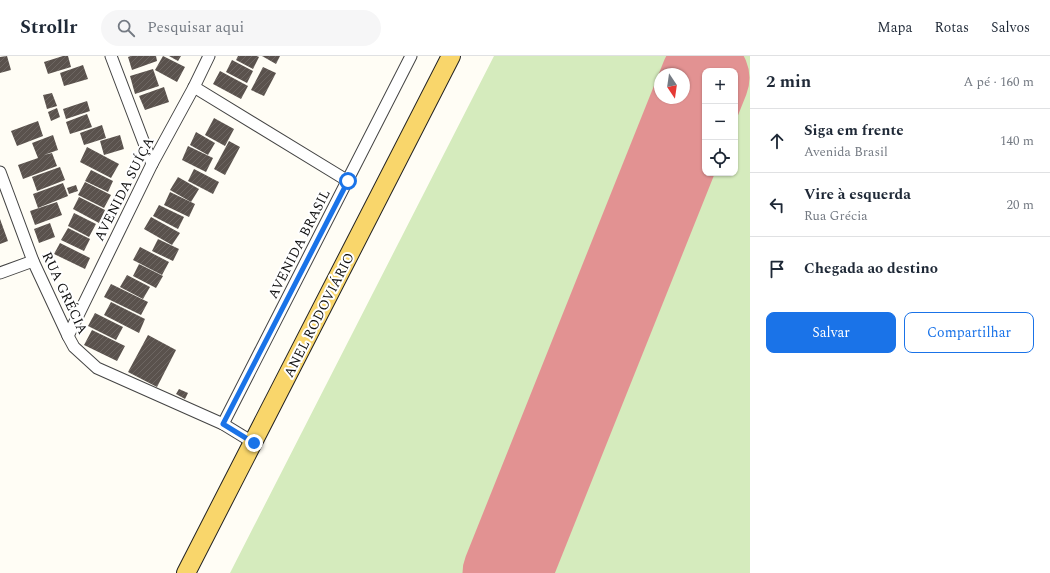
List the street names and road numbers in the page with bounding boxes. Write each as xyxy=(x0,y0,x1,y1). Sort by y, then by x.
street label: AVENIDA SUÍÇA xyxy=(89,133,160,245)
street label: AVENIDA BRASIL xyxy=(262,186,336,302)
street label: RUA GRÉCIA xyxy=(37,248,94,338)
street label: ANEL RODOVIÁRIO xyxy=(278,249,360,381)

